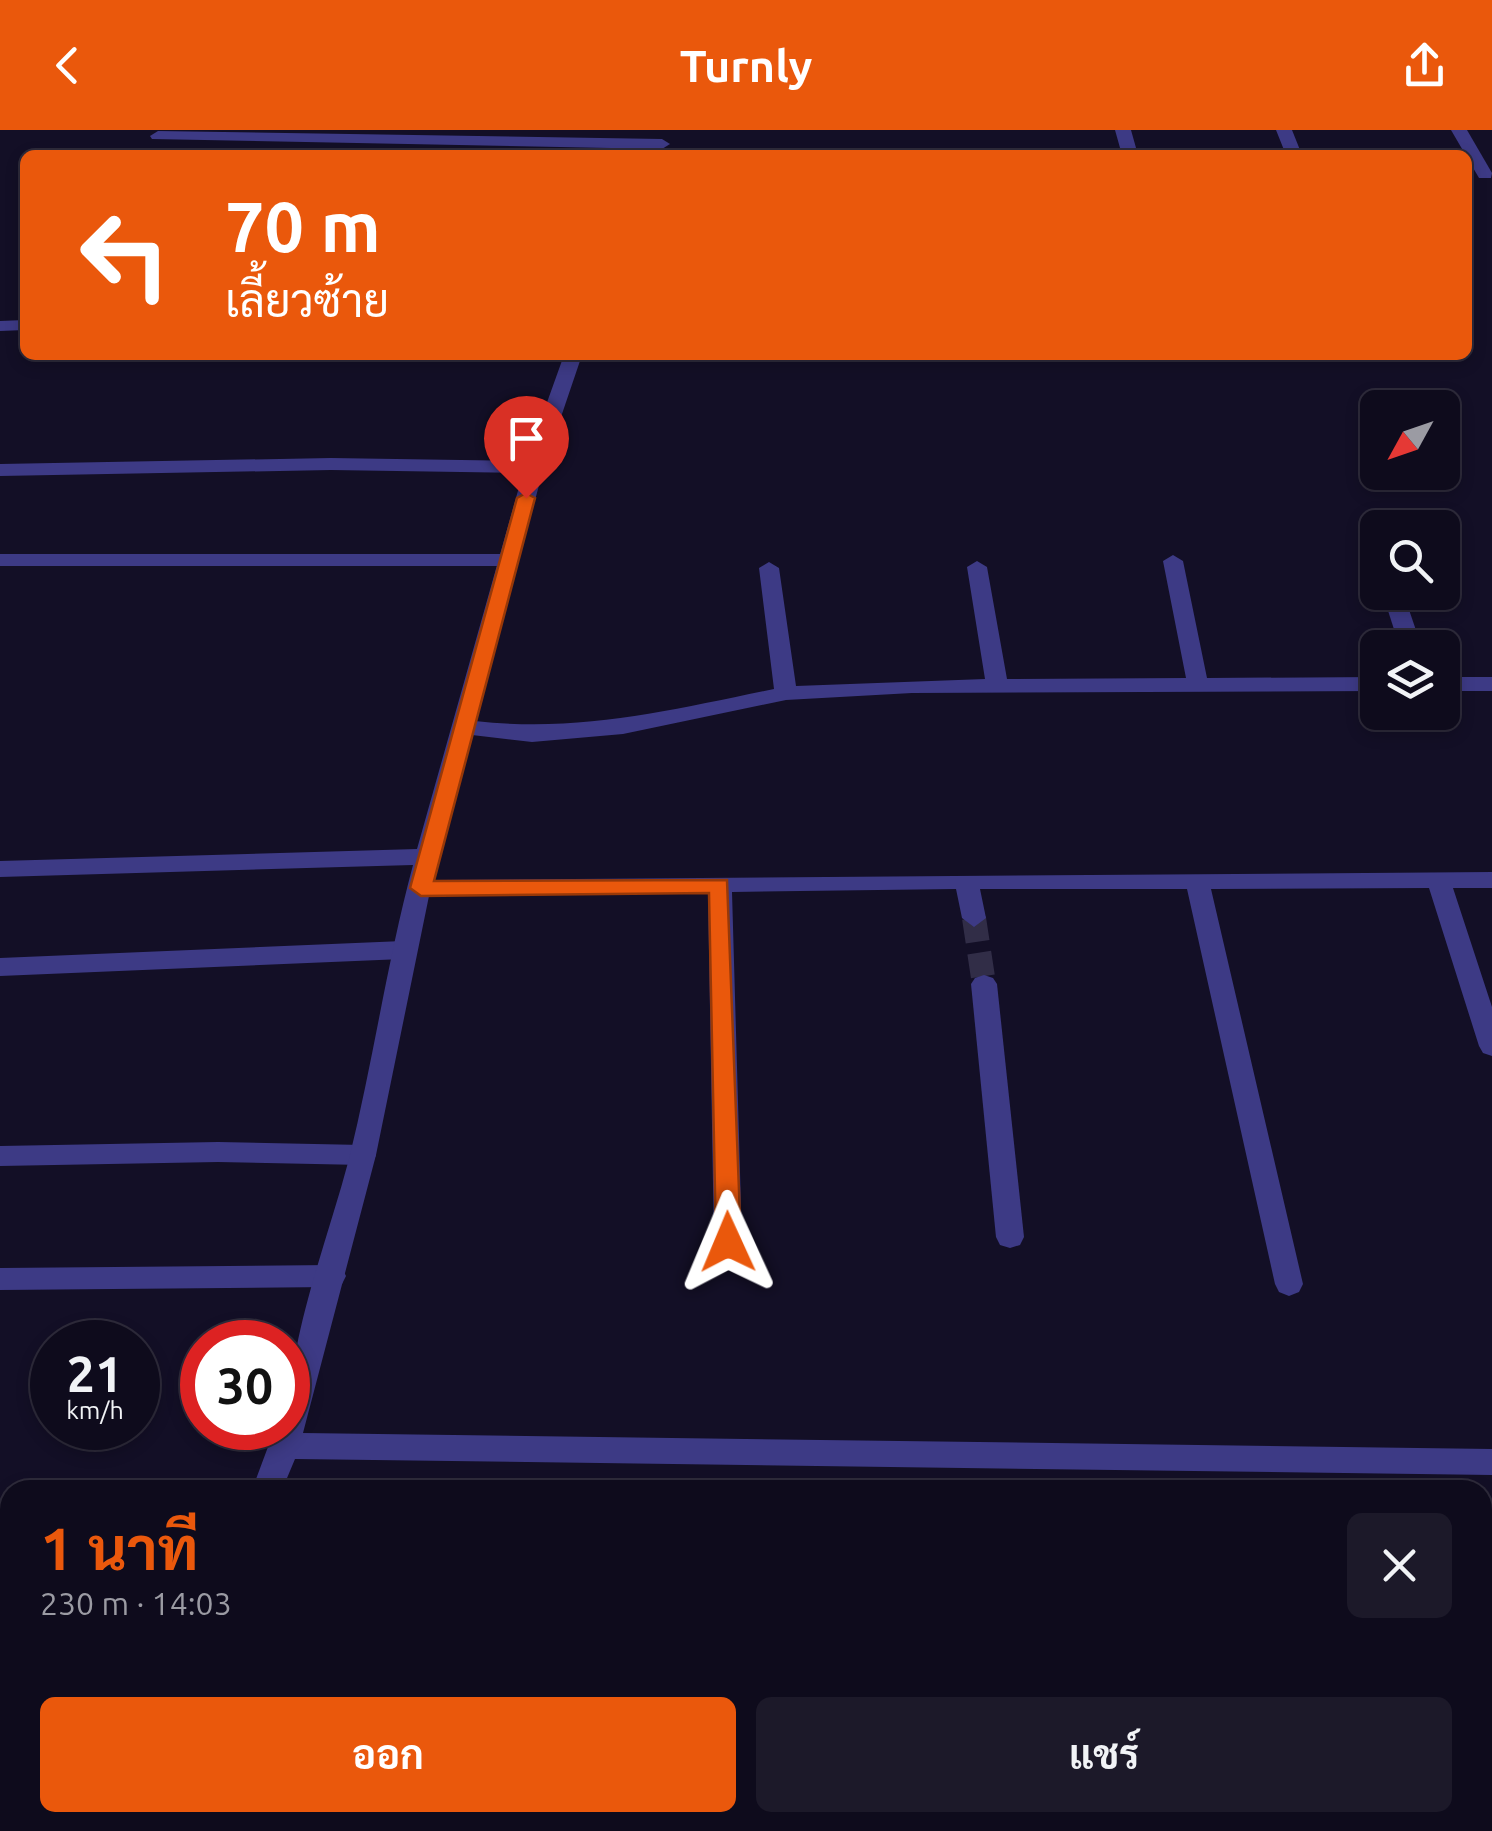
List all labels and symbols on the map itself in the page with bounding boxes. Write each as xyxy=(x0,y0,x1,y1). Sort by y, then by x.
north arrow xyxy=(1360,390,1460,490)
pin xyxy=(484,396,569,499)
position arrow xyxy=(676,1190,780,1294)
speed limit sign: 30 xyxy=(180,1320,310,1450)

